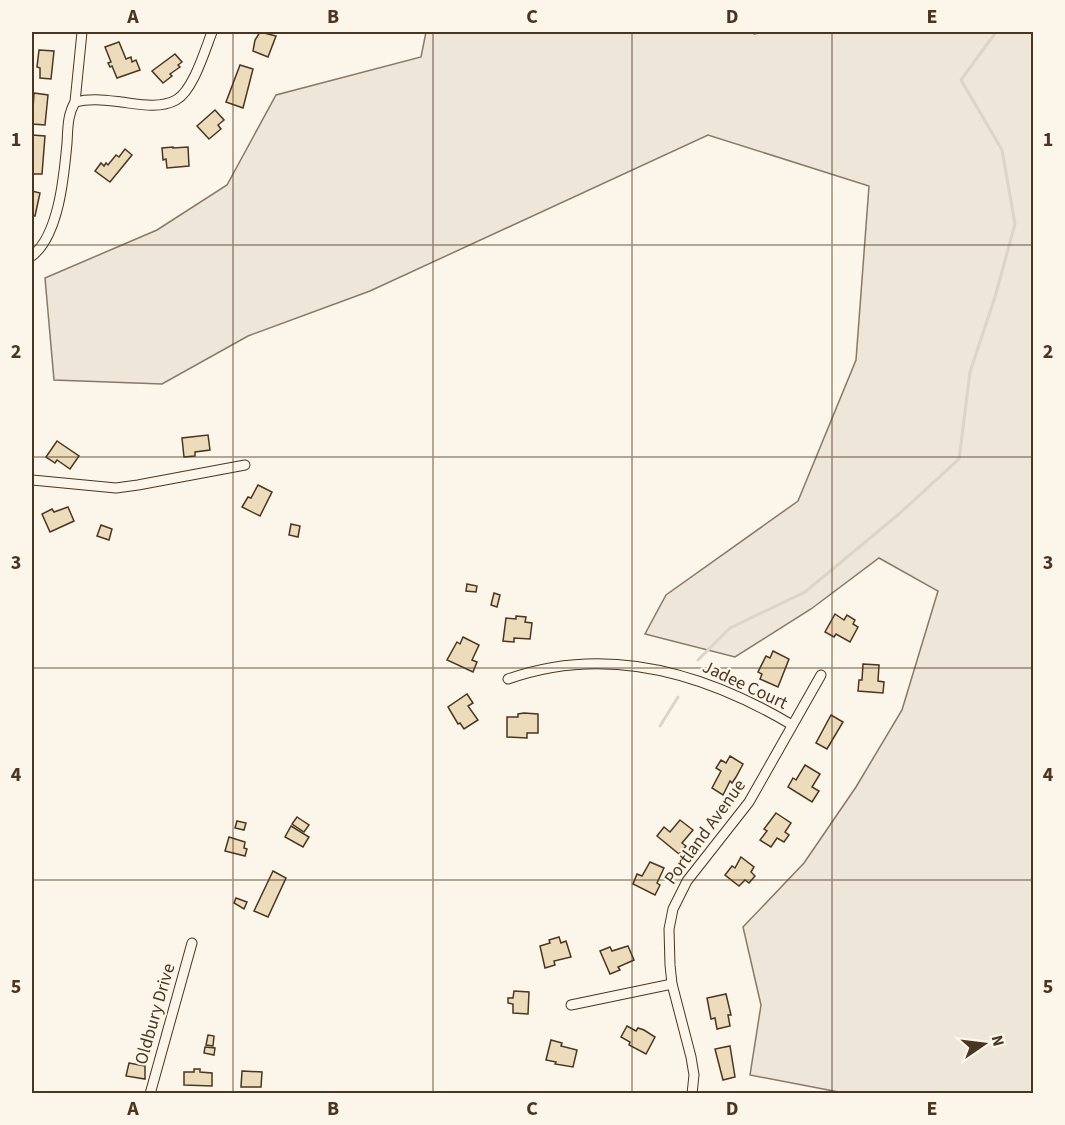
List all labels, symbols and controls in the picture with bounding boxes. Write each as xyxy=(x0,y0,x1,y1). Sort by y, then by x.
text: A xyxy=(126,3,139,31)
text: B xyxy=(327,3,339,31)
text: C xyxy=(526,3,538,31)
text: D xyxy=(726,3,738,31)
text: E xyxy=(927,3,937,31)
text: 1 xyxy=(11,126,21,154)
text: 1 xyxy=(1043,126,1053,154)
text: 2 xyxy=(11,338,21,366)
text: 2 xyxy=(1043,338,1053,366)
text: 3 xyxy=(11,549,21,577)
text: 3 xyxy=(1043,549,1053,577)
street label: Jadee Court xyxy=(698,654,792,716)
text: 4 xyxy=(11,761,22,789)
text: 4 xyxy=(1043,761,1054,789)
street label: Portland Avenue xyxy=(658,774,752,890)
street label: Oldbury Drive xyxy=(129,961,181,1067)
text: 5 xyxy=(11,973,21,1001)
text: 5 xyxy=(1043,973,1053,1001)
north arrow xyxy=(954,1014,1014,1074)
text: N xyxy=(986,1033,1010,1048)
text: A xyxy=(126,1095,139,1123)
text: B xyxy=(327,1095,339,1123)
text: C xyxy=(526,1095,538,1123)
text: D xyxy=(726,1095,738,1123)
text: E xyxy=(927,1095,937,1123)

